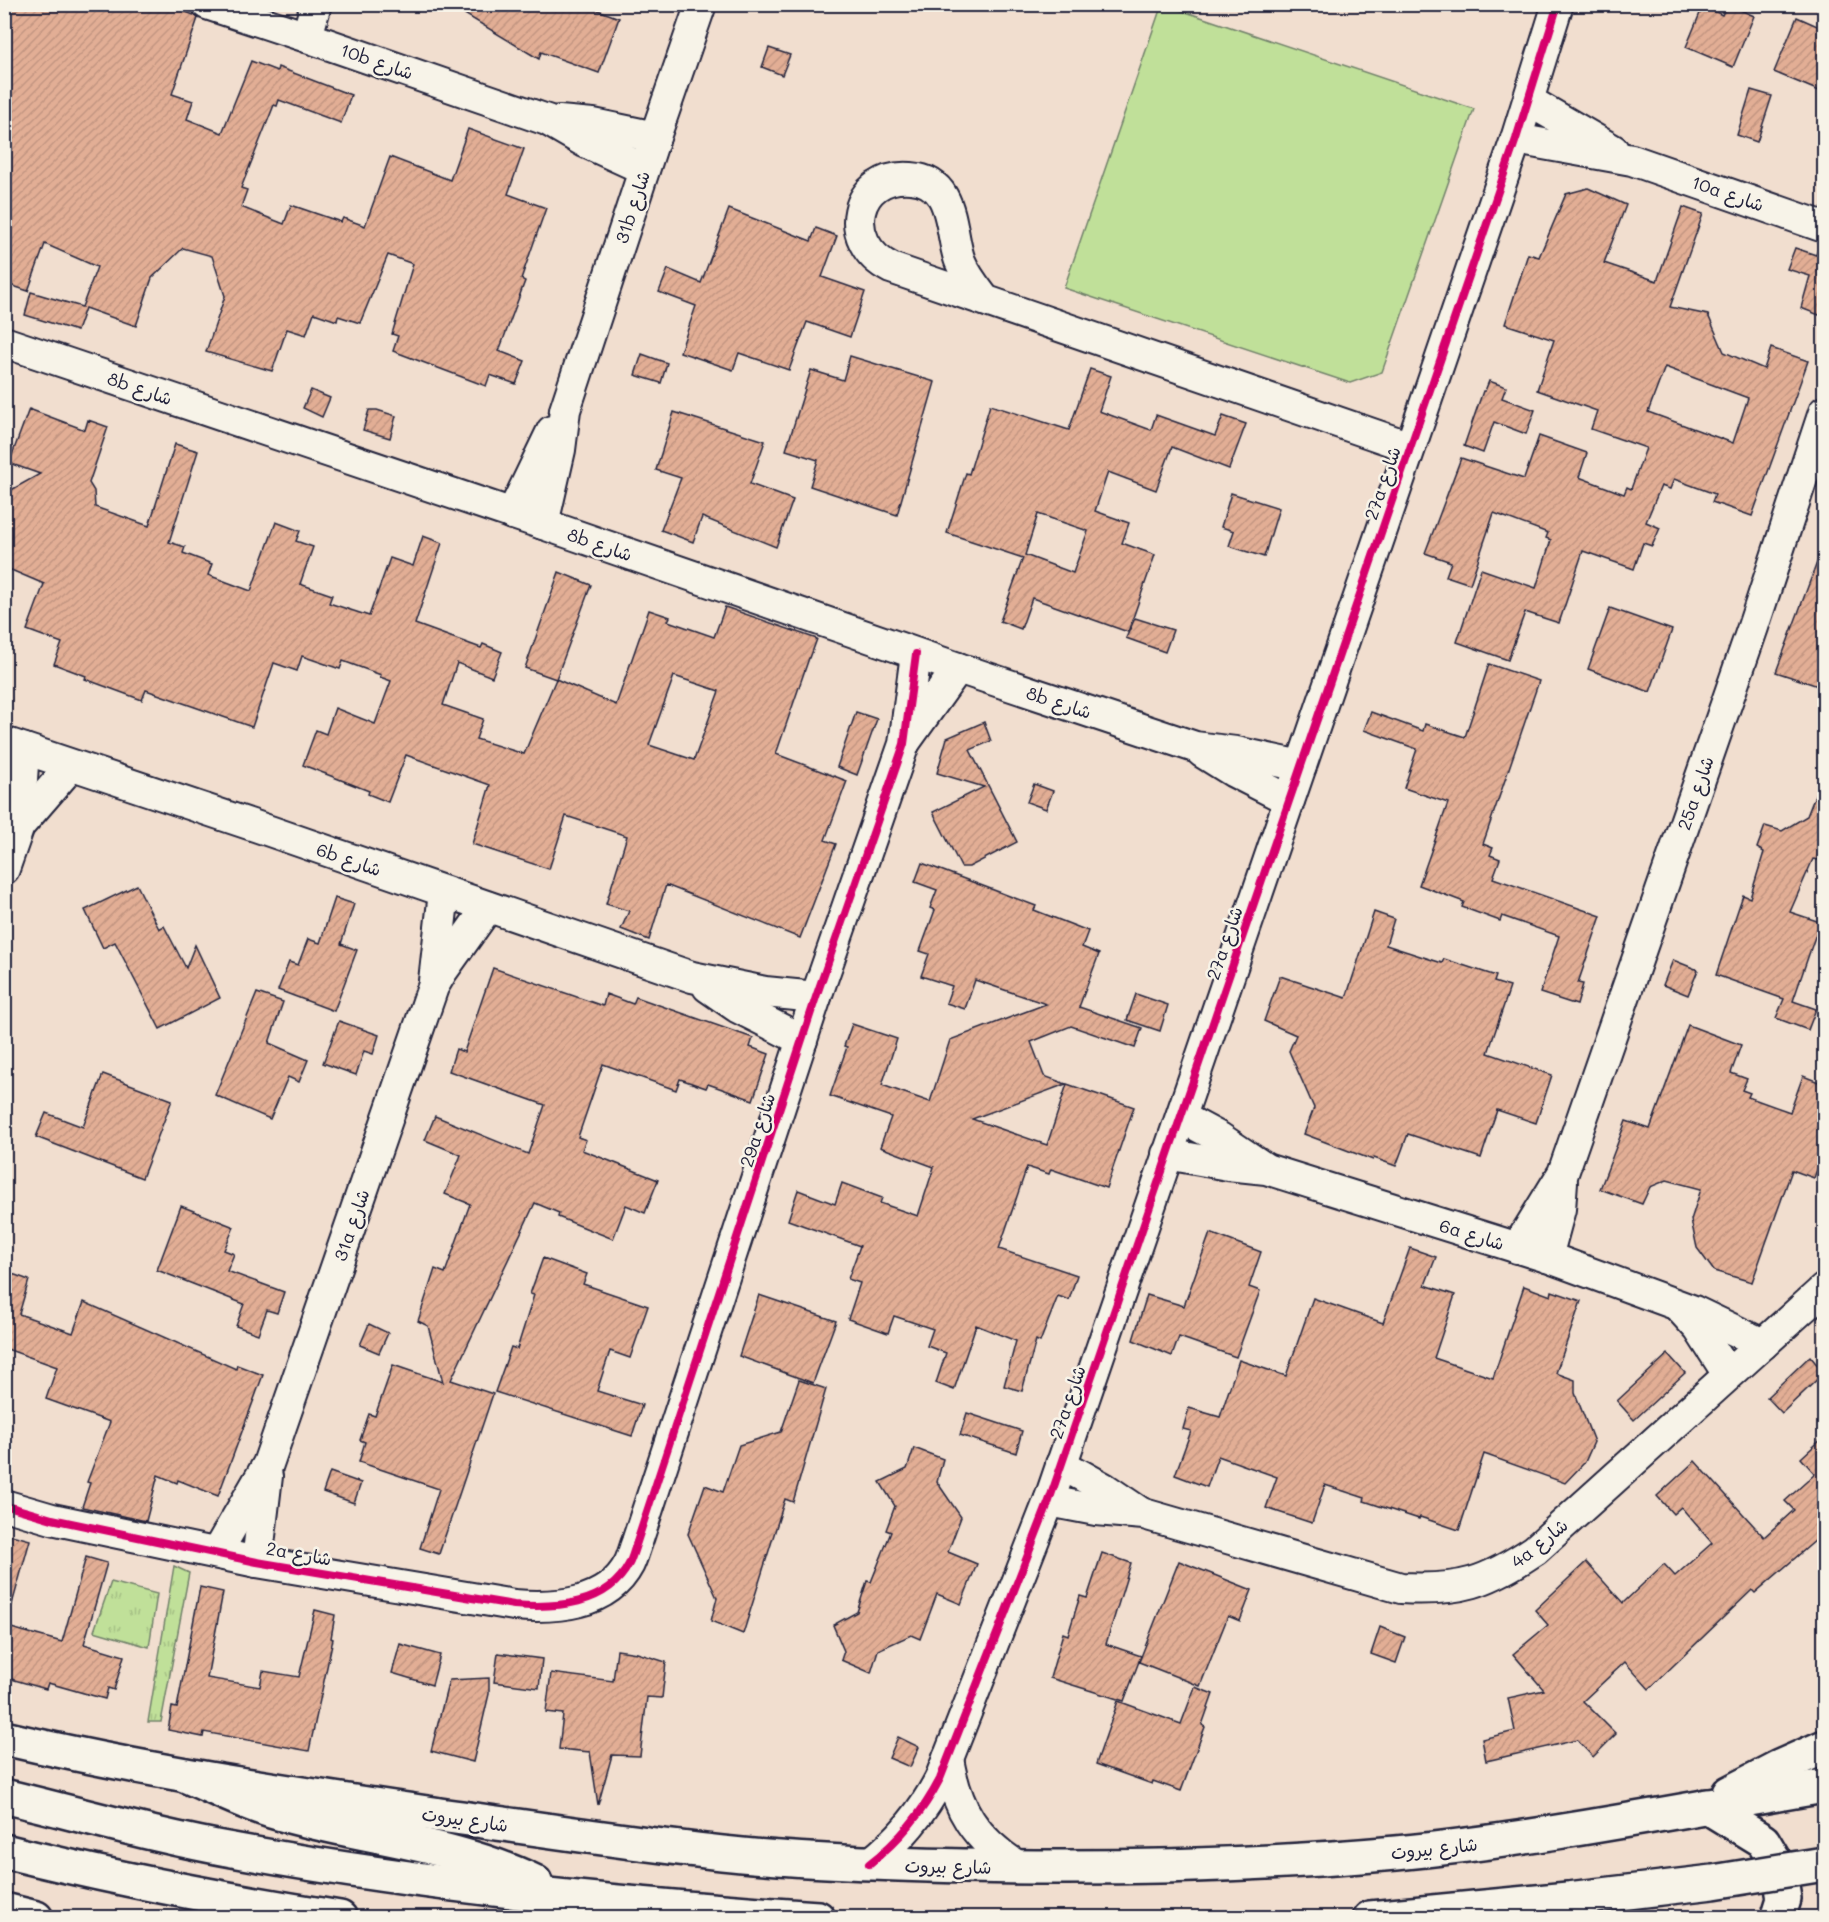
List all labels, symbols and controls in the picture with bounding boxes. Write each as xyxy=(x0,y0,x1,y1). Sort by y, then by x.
street label: 10b شارع xyxy=(337,37,417,86)
street label: 31b شارع xyxy=(609,168,656,247)
street label: 10a شارع xyxy=(1688,169,1767,218)
street label: 8b شارع xyxy=(104,366,176,411)
street label: 27a شارع xyxy=(1358,443,1407,523)
street label: 8b شارع xyxy=(564,522,636,567)
street label: 8b شارع xyxy=(1023,680,1095,725)
street label: 25a شارع xyxy=(1671,753,1720,833)
street label: 6b شارع xyxy=(313,837,385,882)
street label: 27a شارع xyxy=(1200,903,1249,983)
street label: 29a شارع xyxy=(734,1090,781,1170)
street label: 31a شارع xyxy=(328,1186,375,1264)
street label: 6a شارع xyxy=(1436,1213,1507,1256)
street label: 27a شارع xyxy=(1043,1362,1092,1442)
street label: 4a شارع xyxy=(1506,1513,1573,1574)
street label: 2a شارع xyxy=(264,1535,334,1572)
street label: شارع بيروت xyxy=(420,1801,510,1838)
street label: شارع بيروت xyxy=(1389,1832,1479,1865)
street label: شارع بيروت xyxy=(904,1853,992,1880)

